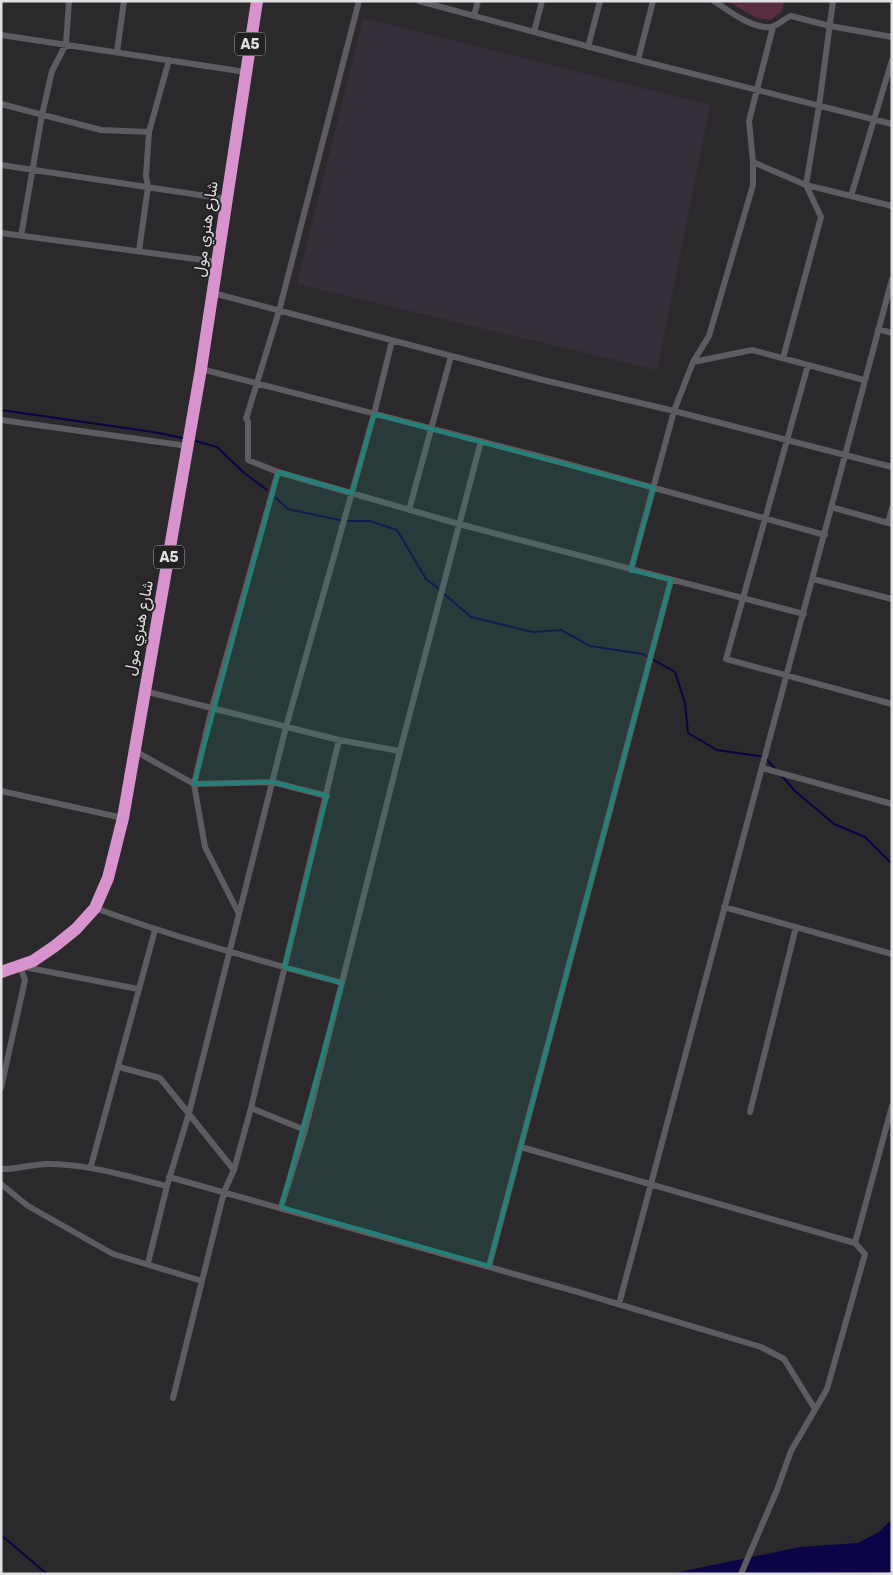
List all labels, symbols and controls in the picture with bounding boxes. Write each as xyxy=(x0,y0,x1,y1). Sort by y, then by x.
road number: A5 xyxy=(235,33,265,56)
street label: شارع هنري مول xyxy=(190,180,224,279)
road number: A5 xyxy=(154,546,184,568)
street label: شارع هنري مول xyxy=(121,579,159,678)

